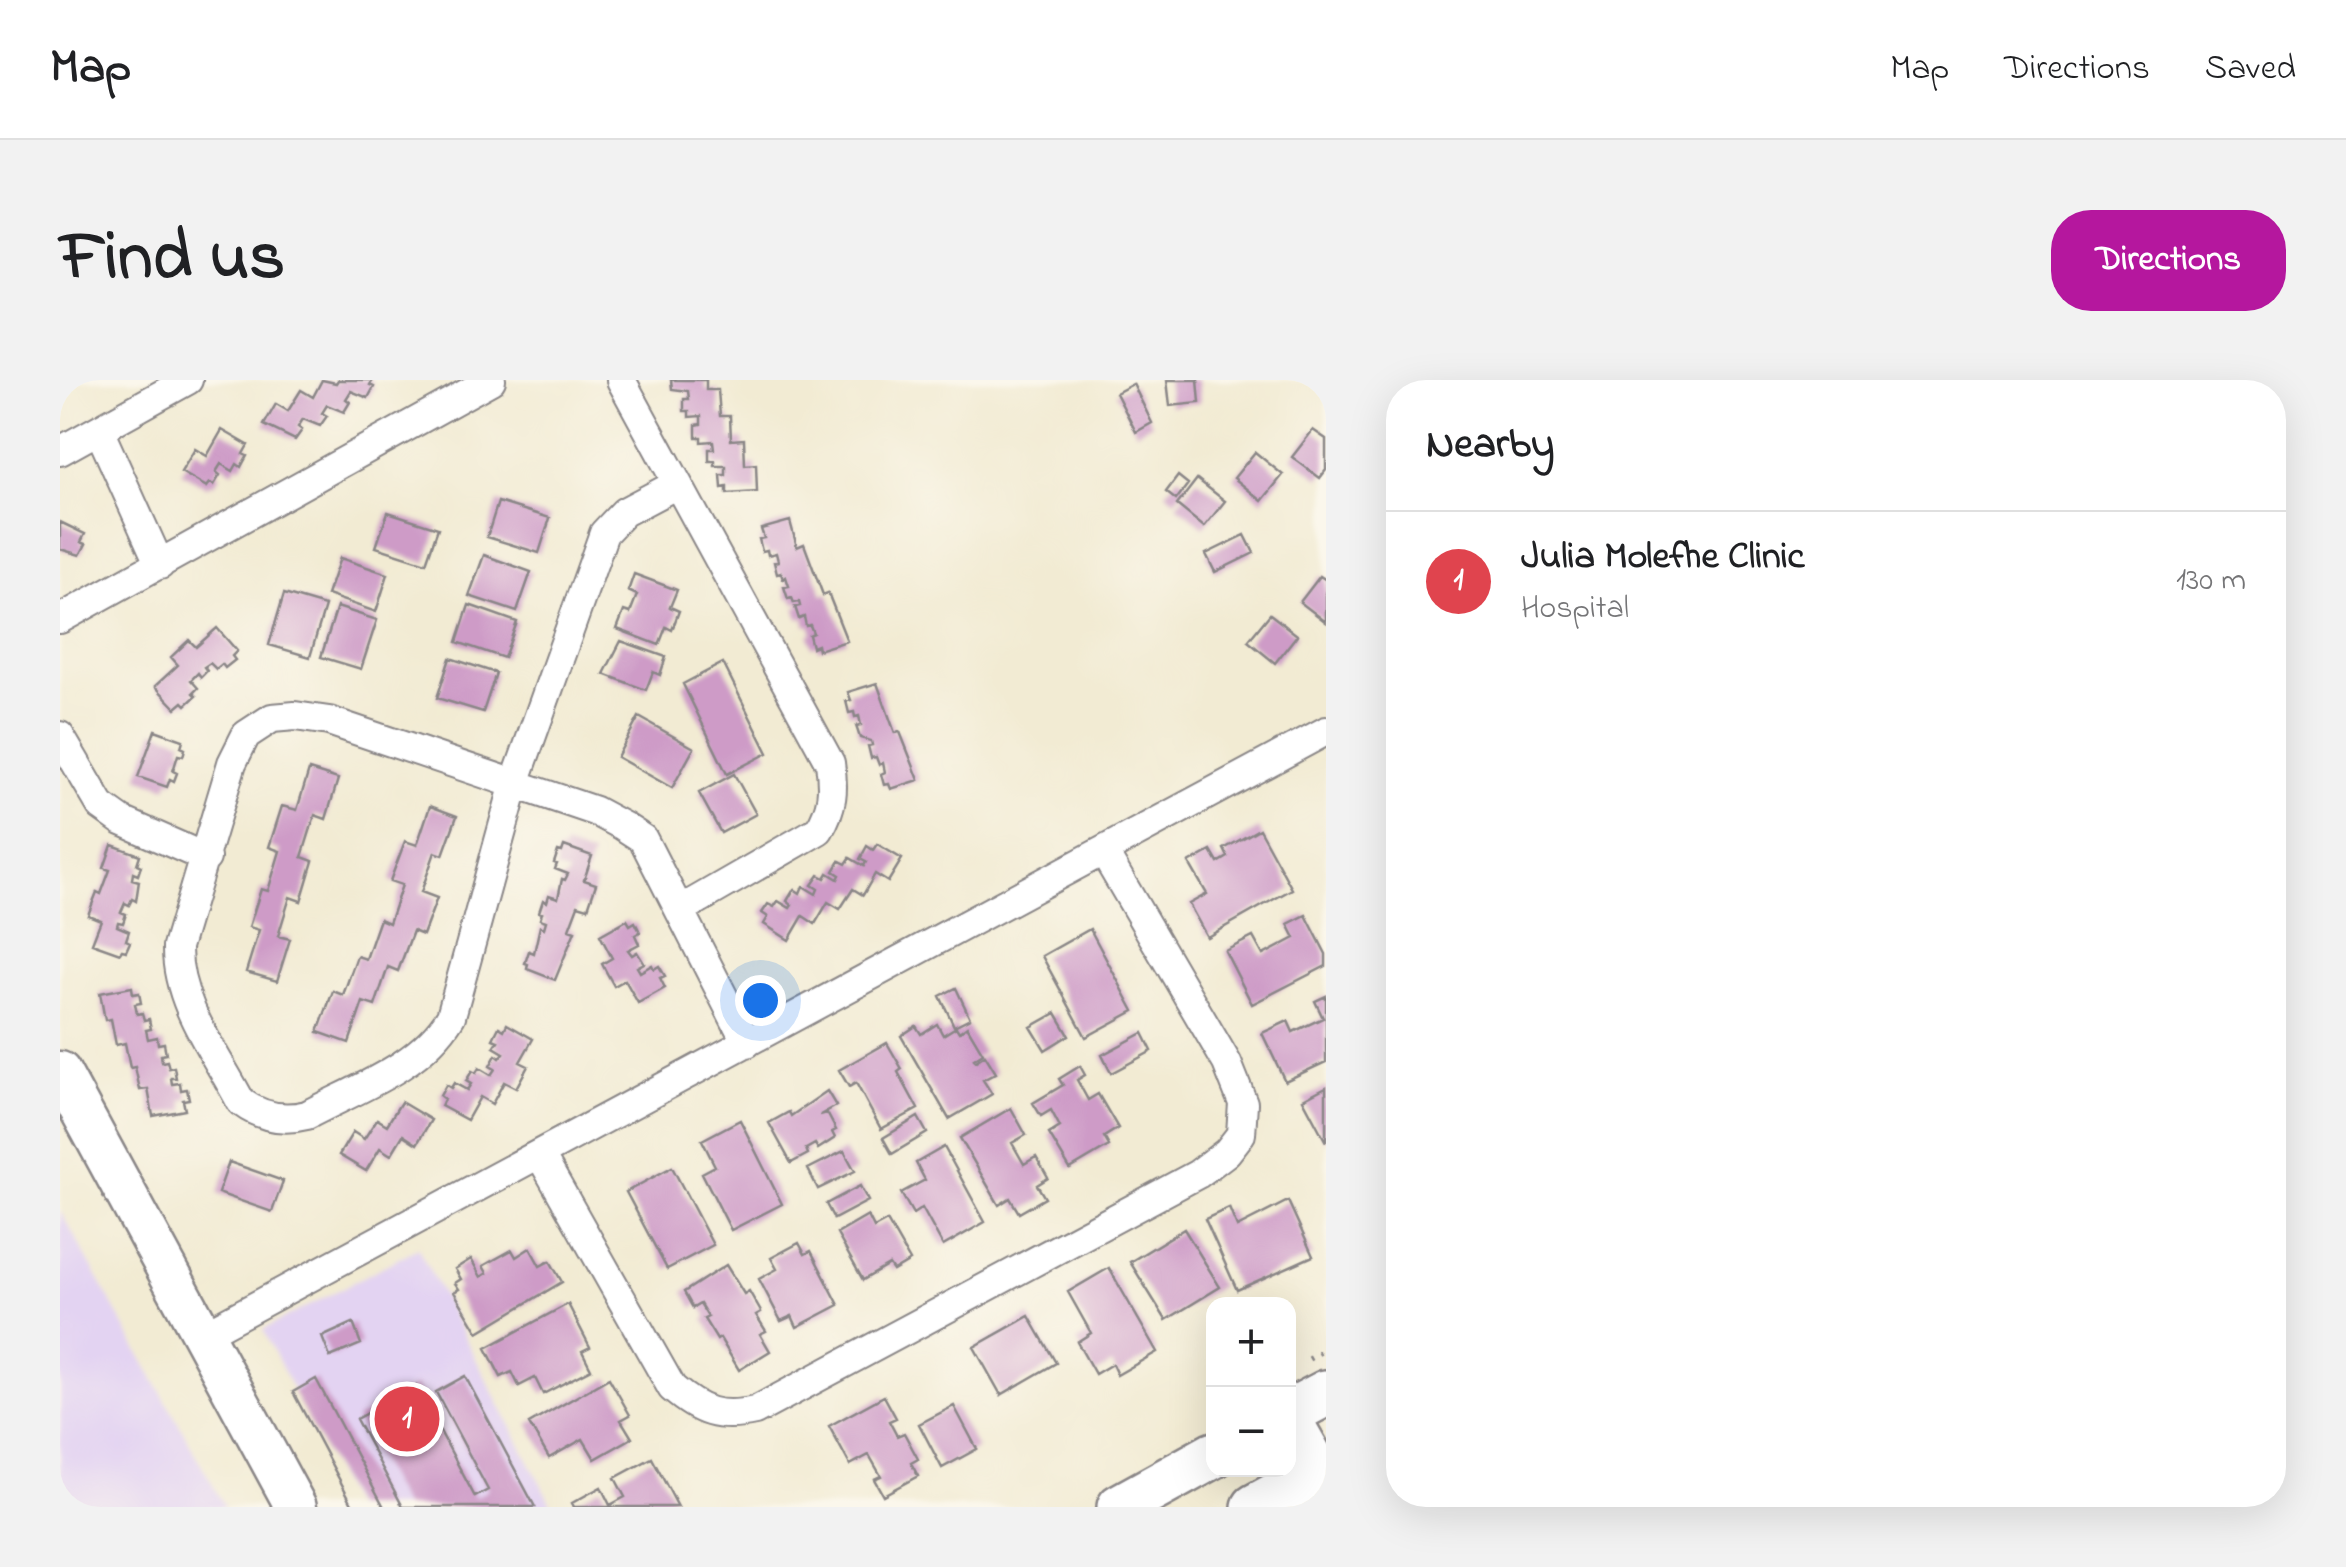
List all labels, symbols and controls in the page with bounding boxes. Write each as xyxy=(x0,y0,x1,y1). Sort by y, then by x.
text: Map xyxy=(50,34,131,104)
text: Map xyxy=(1890,44,1949,95)
text: Directions xyxy=(2004,44,2150,95)
text: Saved xyxy=(2205,44,2296,95)
text: Find us xyxy=(60,209,285,311)
button: Directions xyxy=(2051,210,2286,311)
text: Nearby xyxy=(1426,415,1554,476)
text: Julia Molefhe Clinic xyxy=(1521,530,1804,586)
text: 1 xyxy=(1453,558,1464,605)
text: 130 m xyxy=(2176,558,2246,605)
text: Hospital xyxy=(1521,586,1629,633)
your location xyxy=(735,975,786,1026)
map controls xyxy=(1206,1297,1296,1477)
button: + xyxy=(1206,1297,1296,1387)
pin: 1 xyxy=(374,1382,440,1456)
button: − xyxy=(1206,1387,1296,1477)

